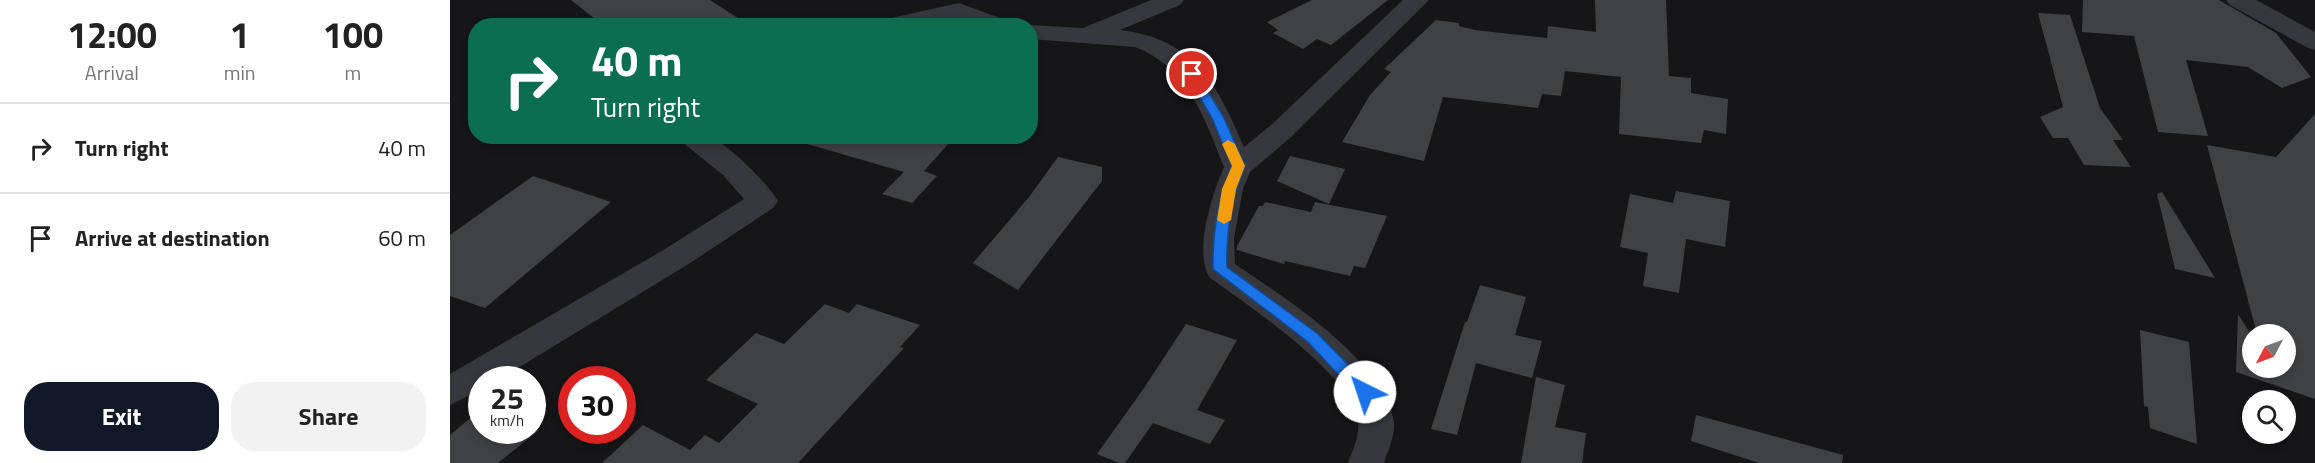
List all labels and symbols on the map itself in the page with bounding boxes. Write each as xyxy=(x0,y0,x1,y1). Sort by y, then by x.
pin xyxy=(1166,48,1217,99)
north arrow xyxy=(2242,324,2296,378)
position arrow xyxy=(1333,360,1397,424)
speed limit sign: 30 xyxy=(558,366,636,444)

